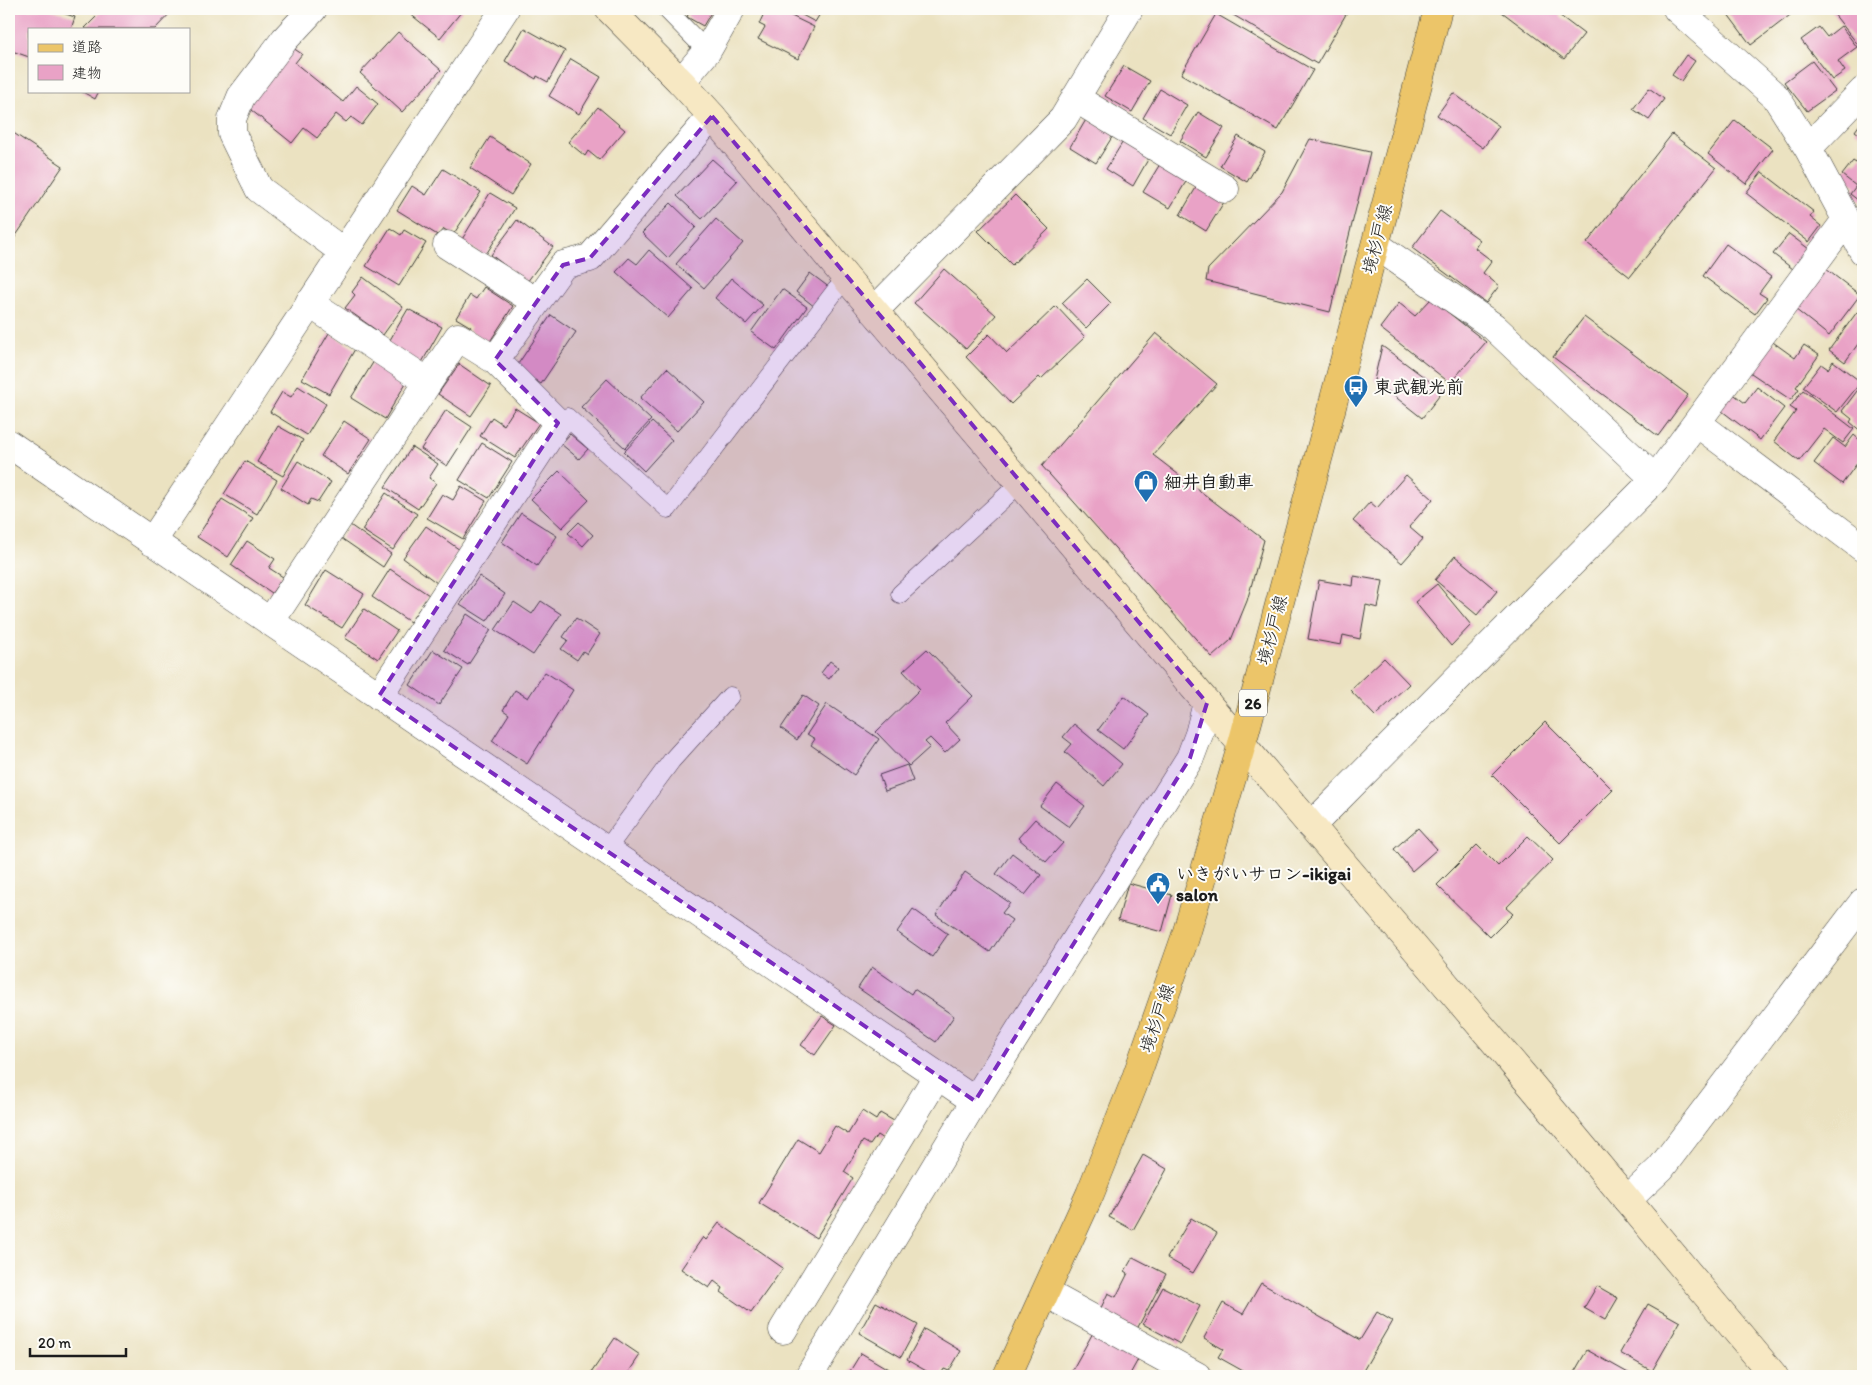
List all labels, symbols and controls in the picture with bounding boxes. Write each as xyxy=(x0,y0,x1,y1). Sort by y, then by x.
legend xyxy=(28,28,190,92)
text: 道路 xyxy=(72,38,102,56)
text: 建物 xyxy=(72,64,102,82)
street label: 境杉戸線 xyxy=(1357,201,1397,277)
bus stop icon: 東武観光前 xyxy=(1343,374,1369,408)
place label: 東武観光前 xyxy=(1374,376,1464,398)
shop icon: 細井自動車 xyxy=(1133,469,1159,503)
place label: 細井自動車 xyxy=(1164,471,1254,493)
street label: 境杉戸線 xyxy=(1252,592,1292,668)
road number: 26 xyxy=(1239,690,1267,716)
place label: いきがいサロン-ikigai salon xyxy=(1176,863,1351,906)
public building icon: いきがいサロン-ikigai salon xyxy=(1145,871,1171,905)
street label: 境杉戸線 xyxy=(1135,980,1179,1056)
scale bar xyxy=(30,1325,126,1357)
text: 20 m xyxy=(38,1334,72,1352)

